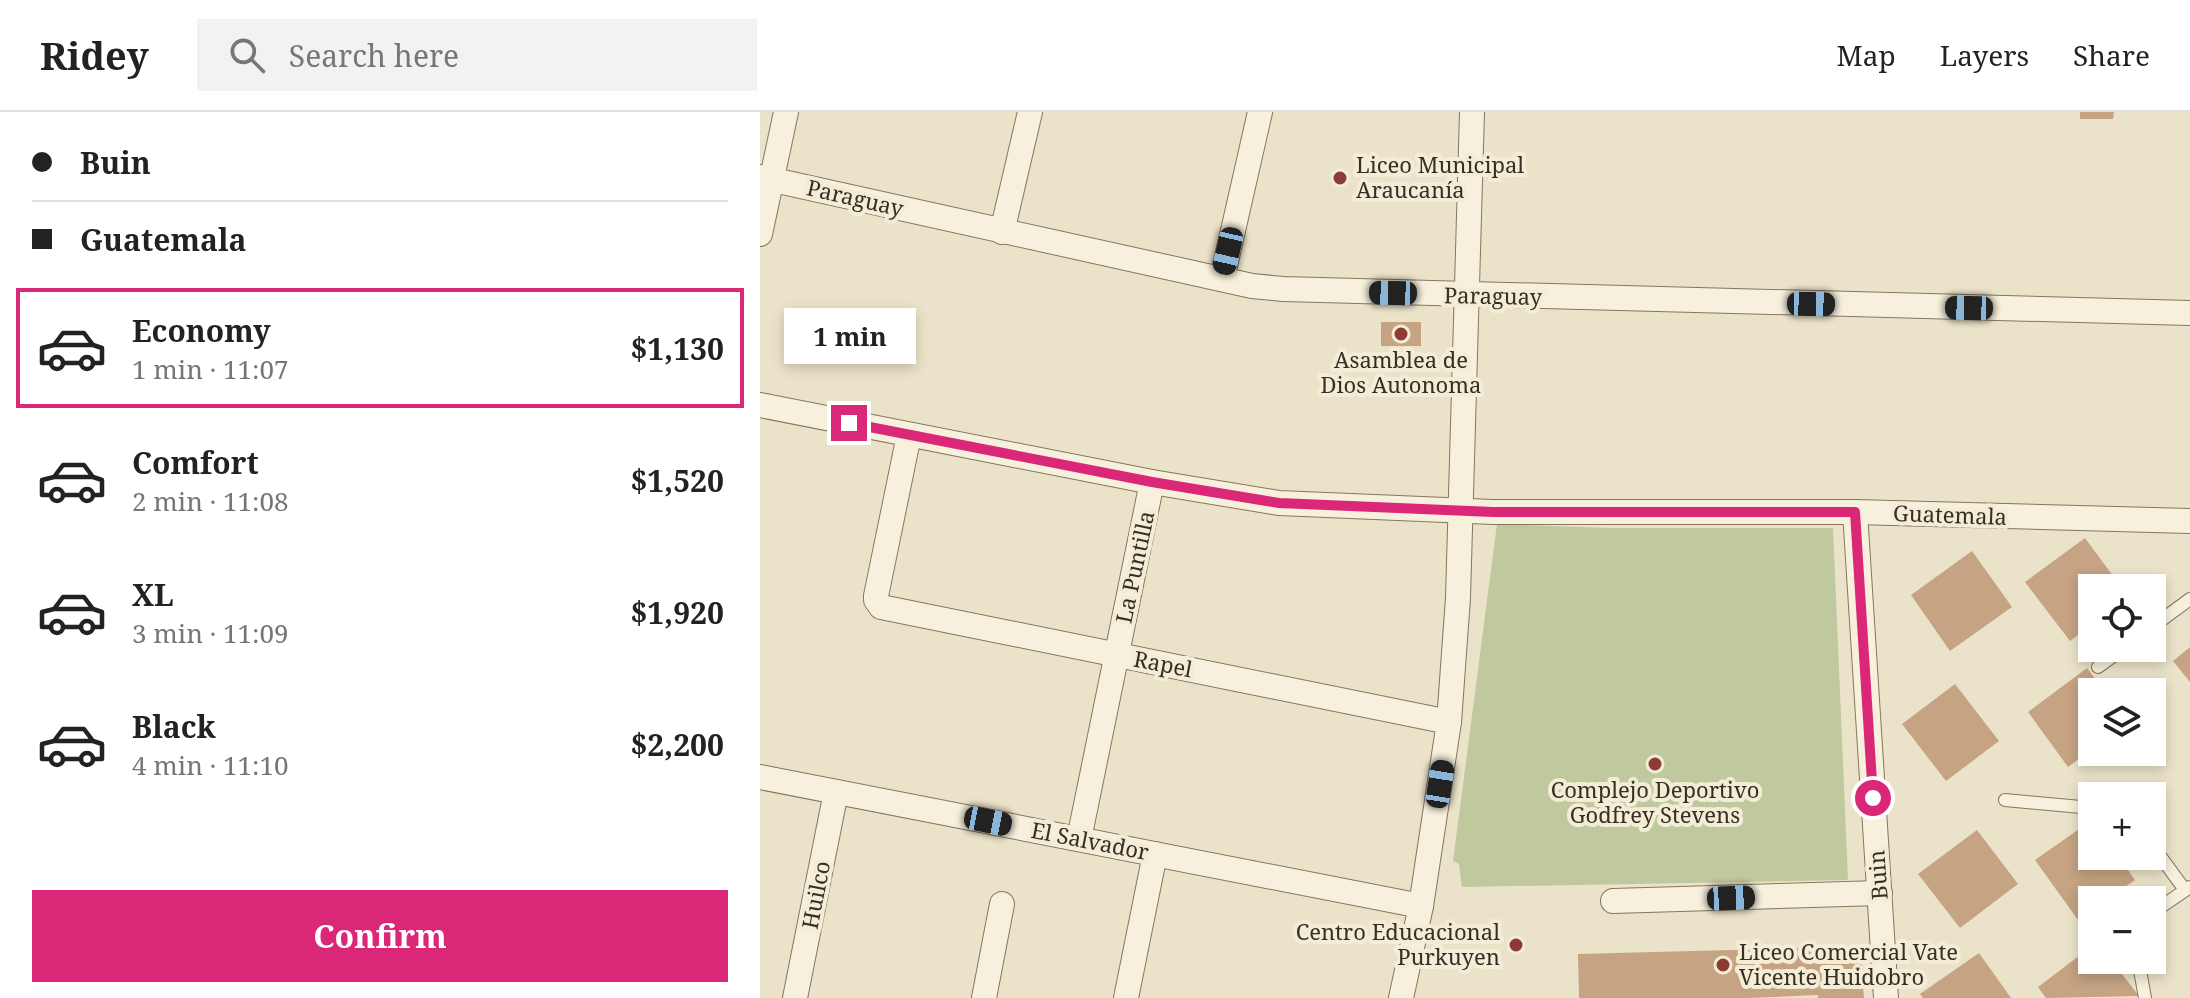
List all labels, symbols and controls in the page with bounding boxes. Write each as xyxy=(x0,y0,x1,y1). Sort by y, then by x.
search box xyxy=(197,19,757,91)
text: Ridey xyxy=(40,29,149,81)
icon: search xyxy=(225,33,269,77)
text: Search here xyxy=(289,35,459,76)
text: Map xyxy=(1837,36,1896,74)
text: Layers xyxy=(1940,36,2029,74)
text: Share xyxy=(2073,36,2150,74)
text: Buin xyxy=(80,142,151,183)
place label: Liceo Municipal Araucanía xyxy=(1356,149,1524,204)
marker: Liceo Municipal Araucanía xyxy=(1331,169,1349,187)
street label: Paraguay xyxy=(804,171,907,223)
text: Guatemala xyxy=(80,219,247,260)
car xyxy=(1211,225,1245,277)
street label: Paraguay xyxy=(1444,279,1543,311)
car xyxy=(1369,281,1417,305)
car xyxy=(1787,292,1835,316)
car xyxy=(1945,296,1993,320)
callout: 1 min xyxy=(783,307,915,363)
text: Economy xyxy=(132,310,271,351)
icon: car xyxy=(36,312,108,384)
text: 1 min xyxy=(813,318,887,354)
marker: Asamblea de Dios Autonoma xyxy=(1392,325,1410,343)
text: $1,130 xyxy=(630,328,724,369)
place label: Asamblea de Dios Autonoma xyxy=(1321,344,1481,399)
text: 1 min · 11:07 xyxy=(132,351,289,387)
route end xyxy=(831,405,867,441)
text: Comfort xyxy=(132,442,259,483)
icon: car xyxy=(36,444,108,516)
text: $1,520 xyxy=(630,460,724,501)
text: 2 min · 11:08 xyxy=(132,483,289,519)
street label: Guatemala xyxy=(1893,497,2008,531)
street label: La Puntilla xyxy=(1107,508,1161,626)
text: XL xyxy=(132,574,174,615)
map controls xyxy=(2078,574,2166,974)
button: locate xyxy=(2078,574,2166,662)
icon: car xyxy=(36,576,108,648)
text: $1,920 xyxy=(630,592,724,633)
text: 3 min · 11:09 xyxy=(132,615,289,651)
street label: Rapel xyxy=(1131,643,1195,683)
button: layers xyxy=(2078,678,2166,766)
text: Black xyxy=(132,706,216,747)
icon: car xyxy=(36,708,108,780)
text: $2,200 xyxy=(630,724,724,765)
text: 4 min · 11:10 xyxy=(132,747,289,783)
marker: Complejo Deportivo Godfrey Stevens xyxy=(1646,755,1664,773)
car xyxy=(1424,758,1456,810)
place label: Complejo Deportivo Godfrey Stevens xyxy=(1551,774,1759,829)
route start xyxy=(1855,780,1891,816)
button: + xyxy=(2078,782,2166,870)
car xyxy=(962,805,1014,837)
street label: El Salvador xyxy=(1029,814,1152,866)
street label: Buin xyxy=(1860,849,1894,901)
street label: Huilco xyxy=(794,858,836,931)
car xyxy=(1707,885,1755,911)
button: − xyxy=(2078,886,2166,974)
button: Confirm xyxy=(32,890,728,982)
place label: Centro Educacional Purkuyen xyxy=(1296,916,1500,971)
marker: Centro Educacional Purkuyen xyxy=(1507,936,1525,954)
place label: Liceo Comercial Vate Vicente Huidobro xyxy=(1739,936,1958,991)
marker: Liceo Comercial Vate Vicente Huidobro xyxy=(1714,956,1732,974)

